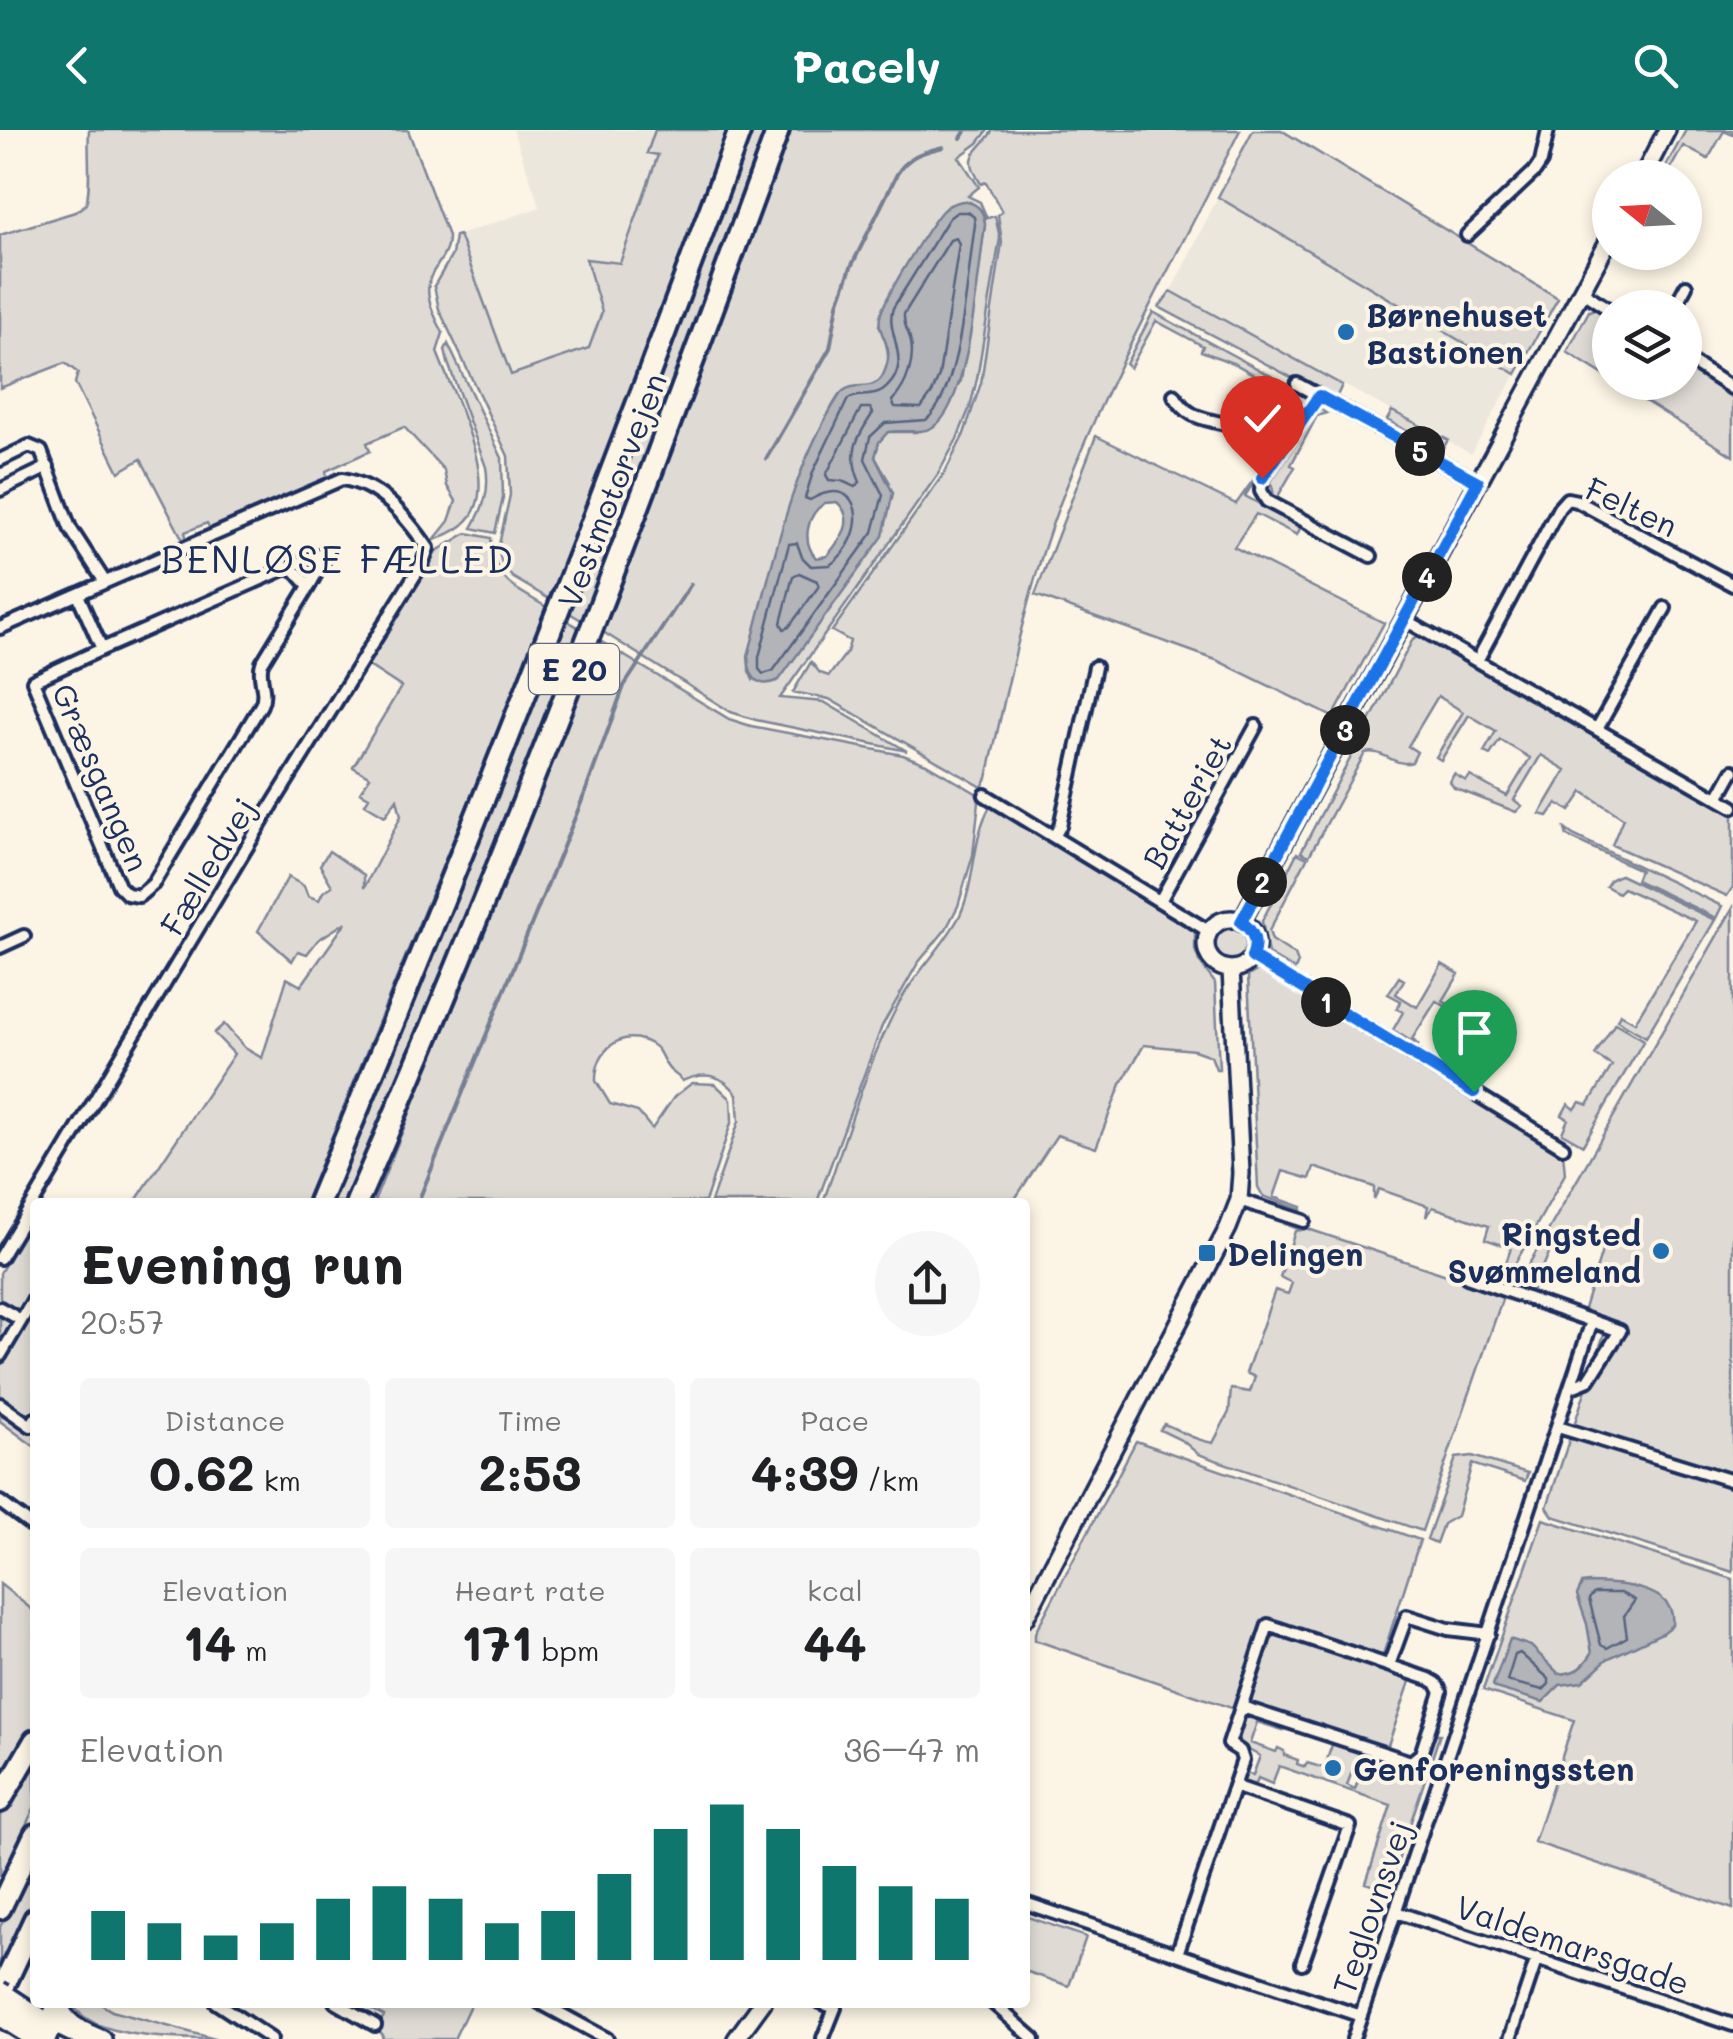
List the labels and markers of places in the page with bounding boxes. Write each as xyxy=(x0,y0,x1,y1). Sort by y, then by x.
place label: Børnehuset Bastionen xyxy=(1366,293,1547,372)
marker: Børnehuset Bastionen xyxy=(1335,321,1357,343)
pin xyxy=(1220,376,1305,479)
pin: 5 xyxy=(1395,426,1445,476)
pin: 4 xyxy=(1402,552,1452,602)
pin: 3 xyxy=(1320,705,1370,755)
pin: 2 xyxy=(1237,857,1287,907)
pin: 1 xyxy=(1301,977,1351,1027)
pin xyxy=(1432,990,1517,1093)
place label: Ringsted Svømmeland xyxy=(1447,1212,1641,1291)
place label: Delingen xyxy=(1227,1232,1363,1274)
marker: Ringsted Svømmeland xyxy=(1650,1240,1672,1262)
marker: Delingen xyxy=(1196,1242,1218,1264)
place label: Genforeningssten xyxy=(1353,1747,1634,1789)
marker: Genforeningssten xyxy=(1322,1757,1344,1779)

